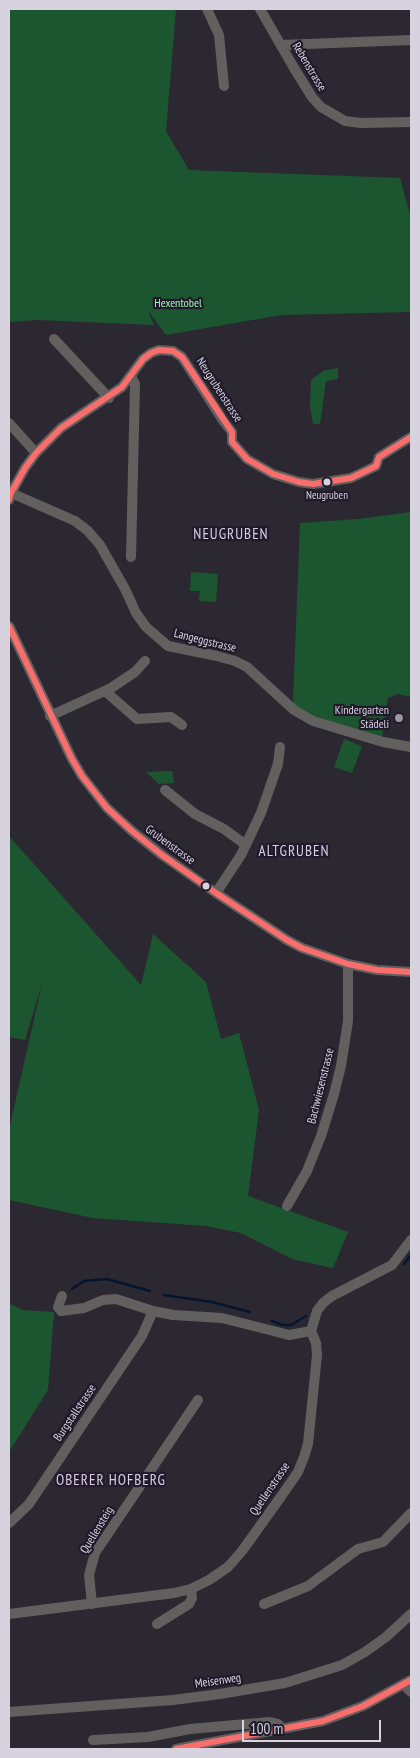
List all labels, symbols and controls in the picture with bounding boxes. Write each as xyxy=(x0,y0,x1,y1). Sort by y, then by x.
street label: Rebenstrasse xyxy=(289,40,329,94)
park label: Hexentobel xyxy=(154,297,202,311)
street label: Neugrubenstrasse xyxy=(193,355,245,425)
marker: Neugruben xyxy=(322,477,332,487)
place label: Neugruben xyxy=(306,489,348,503)
district label: NEUGRUBEN xyxy=(192,526,270,544)
street label: Langeggstrasse xyxy=(172,626,238,656)
place label: Kindergarten Städeli xyxy=(335,704,389,732)
marker: Kindergarten Städeli xyxy=(393,712,405,724)
street label: Grubenstrasse xyxy=(142,822,198,868)
district label: ALTGRUBEN xyxy=(257,843,331,861)
unlabelled marker xyxy=(201,881,211,891)
street label: Bachwiesenstrasse xyxy=(305,1047,337,1125)
street label: Burgstallstrasse xyxy=(51,1382,99,1444)
street label: Quellenstrasse xyxy=(247,1460,293,1518)
district label: OBERER HOFBERG xyxy=(54,1472,168,1490)
street label: Quellensteig xyxy=(77,1504,117,1556)
street label: Meisenweg xyxy=(194,1671,242,1691)
scale bar xyxy=(245,1710,384,1742)
text: 100 m xyxy=(250,1719,283,1738)

